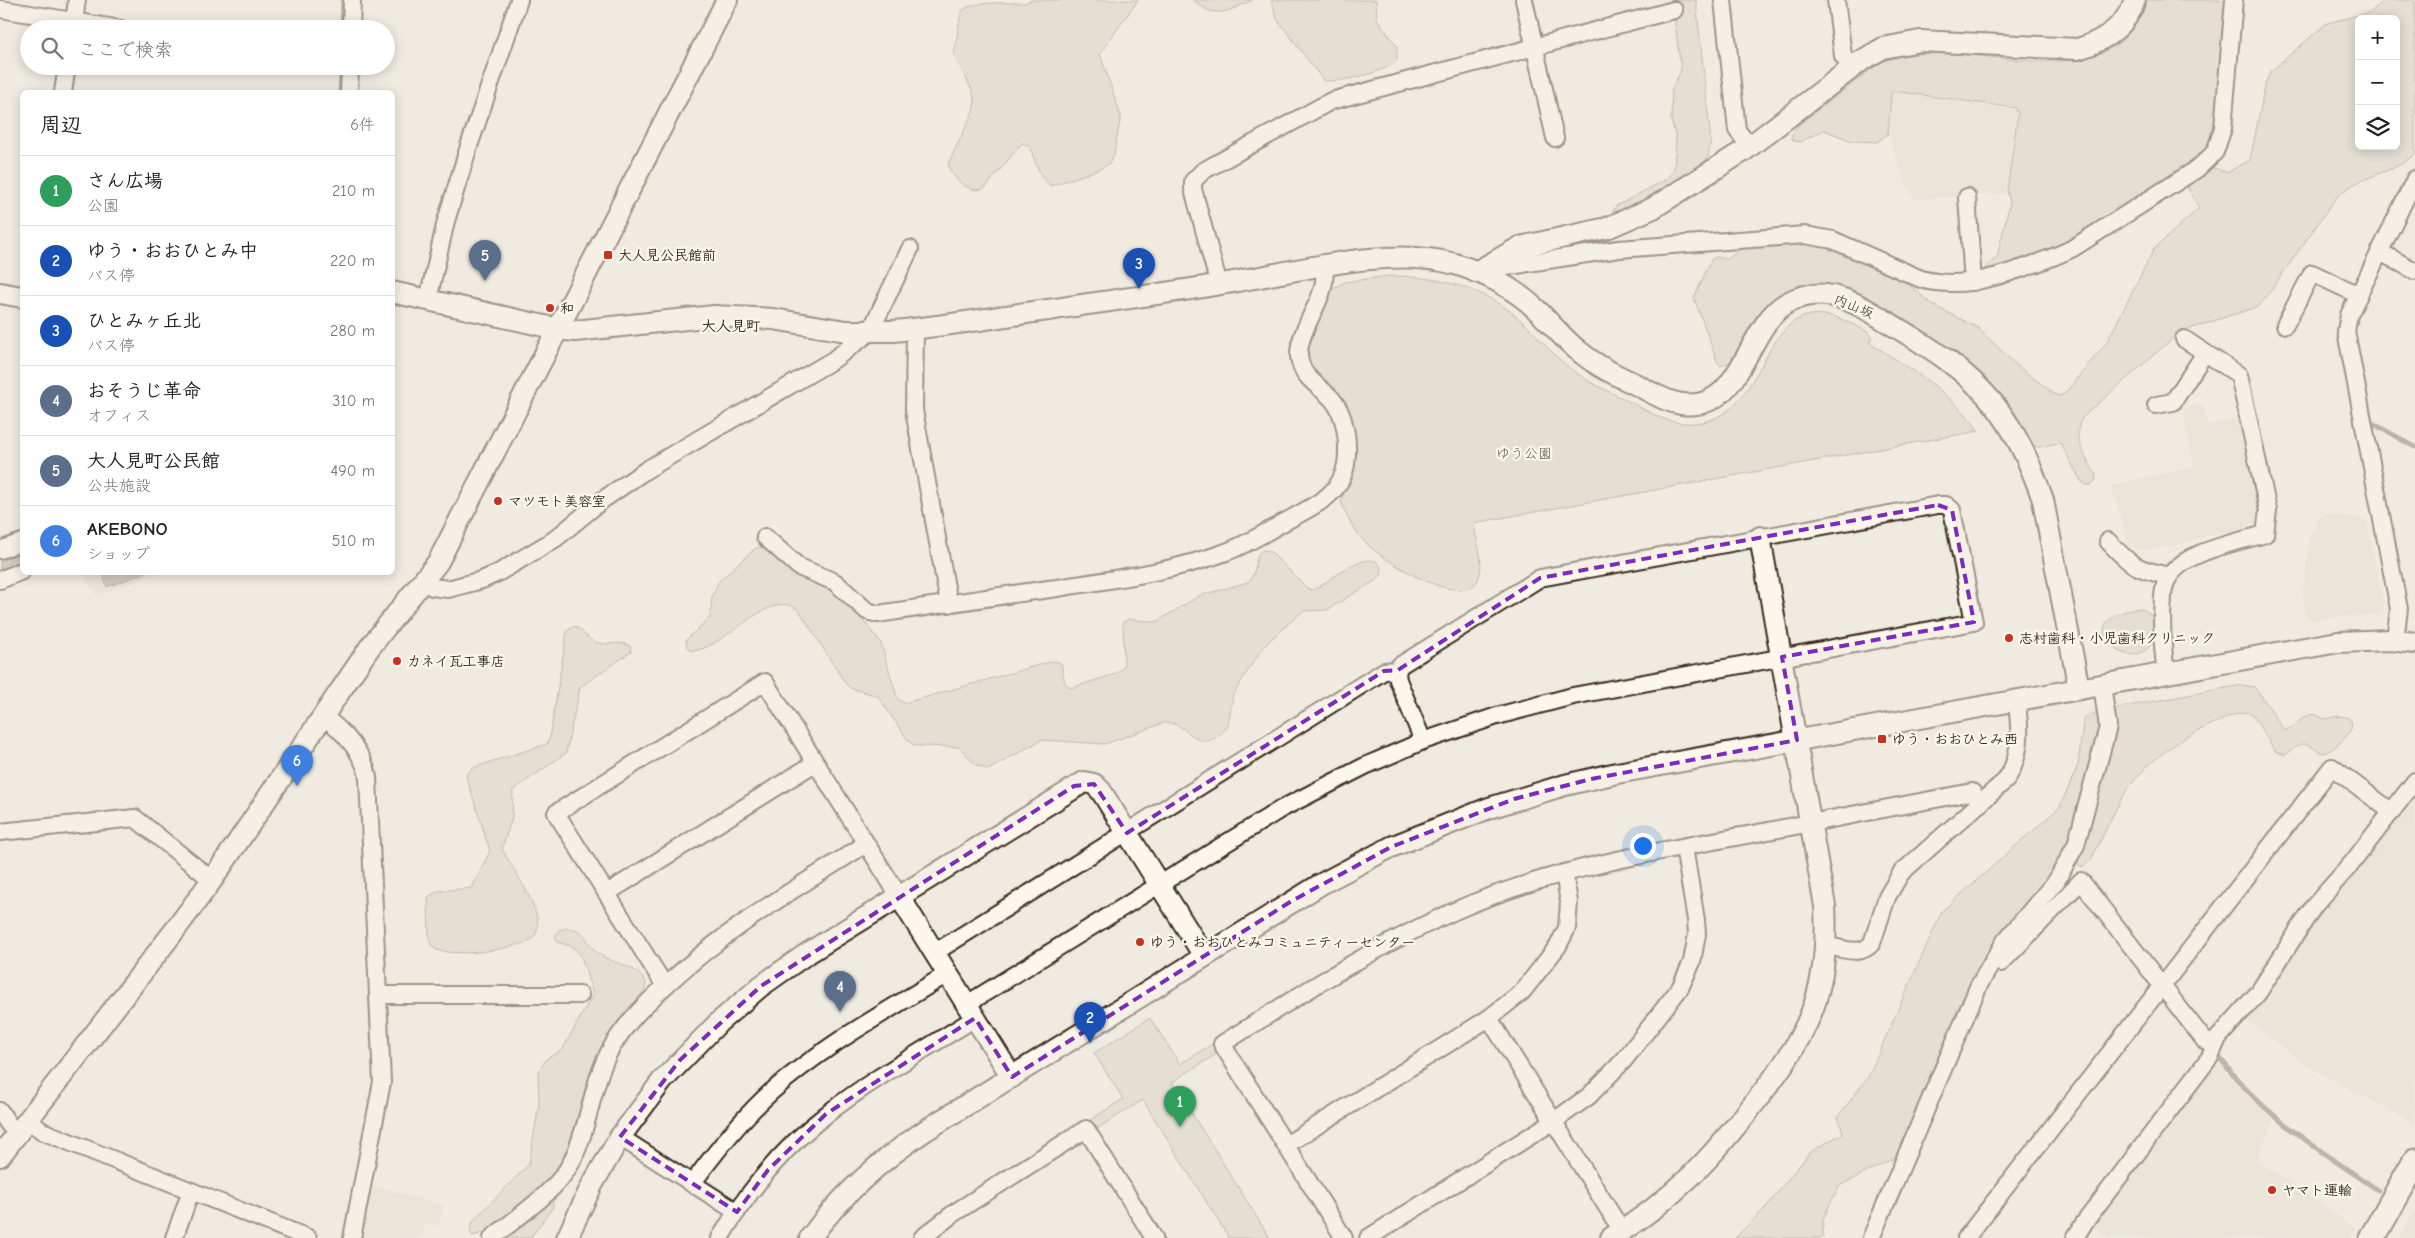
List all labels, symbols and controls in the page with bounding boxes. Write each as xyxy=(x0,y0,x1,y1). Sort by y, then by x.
map controls xyxy=(2355,15,2400,150)
button: + xyxy=(2355,15,2400,60)
search box xyxy=(20,20,395,75)
icon: search xyxy=(38,34,66,62)
text: ここで検索 xyxy=(78,39,173,61)
button: − xyxy=(2355,60,2400,105)
button: layers xyxy=(2355,105,2400,150)
text: 周辺 xyxy=(40,113,82,137)
text: 6件 xyxy=(350,116,375,134)
text: さん広場 xyxy=(87,170,163,192)
text: 1 xyxy=(53,182,59,200)
text: 210 m xyxy=(332,182,375,200)
text: 公園 xyxy=(87,197,119,215)
text: ゆう・おおひとみ中 xyxy=(87,240,258,262)
pin: 5 xyxy=(469,240,501,281)
place label: 大人見公民館前 xyxy=(618,247,716,264)
pin: 3 xyxy=(1123,248,1155,289)
marker: 大人見公民館前 xyxy=(602,249,614,261)
text: 2 xyxy=(52,252,60,270)
text: 220 m xyxy=(330,252,375,270)
text: バス停 xyxy=(87,267,135,285)
street label: 内山坂 xyxy=(1831,290,1876,322)
place label: 和 xyxy=(560,300,574,317)
marker: 和 xyxy=(544,302,556,314)
text: ひとみヶ丘北 xyxy=(87,310,201,332)
district label: 大人見町 xyxy=(701,317,761,335)
text: 3 xyxy=(52,322,60,340)
text: 280 m xyxy=(330,322,375,340)
text: バス停 xyxy=(87,337,135,355)
text: おそうじ革命 xyxy=(87,380,201,402)
text: 4 xyxy=(52,392,60,410)
text: 310 m xyxy=(332,392,375,410)
text: オフィス xyxy=(87,407,151,425)
park label: ゆう公園 xyxy=(1496,445,1552,462)
text: 大人見町公民館 xyxy=(87,450,220,472)
text: 5 xyxy=(52,462,60,480)
text: 490 m xyxy=(330,462,375,480)
text: 公共施設 xyxy=(87,477,151,495)
place label: マツモト美容室 xyxy=(508,493,606,510)
marker: マツモト美容室 xyxy=(492,495,504,507)
text: AKEBONO xyxy=(87,518,168,540)
text: 6 xyxy=(52,532,60,550)
text: 510 m xyxy=(332,532,375,550)
text: ショップ xyxy=(87,545,150,563)
place label: 志村歯科・小児歯科クリニック xyxy=(2019,630,2215,647)
marker: 志村歯科・小児歯科クリニック xyxy=(2003,632,2015,644)
place label: カネイ瓦工事店 xyxy=(407,653,505,670)
marker: カネイ瓦工事店 xyxy=(391,655,403,667)
place label: ゆう・おおひとみ西 xyxy=(1892,731,2018,748)
marker: ゆう・おおひとみ西 xyxy=(1876,733,1888,745)
pin: 6 xyxy=(281,745,313,786)
your location xyxy=(1630,833,1656,859)
place label: ゆう・おおひとみコミュニティーセンター xyxy=(1150,934,1415,951)
marker: ゆう・おおひとみコミュニティーセンター xyxy=(1134,936,1146,948)
pin: 4 xyxy=(824,971,856,1012)
pin: 2 xyxy=(1074,1002,1106,1043)
pin: 1 xyxy=(1164,1086,1196,1127)
place label: ヤマト運輸 xyxy=(2282,1182,2352,1199)
marker: ヤマト運輸 xyxy=(2266,1184,2278,1196)

